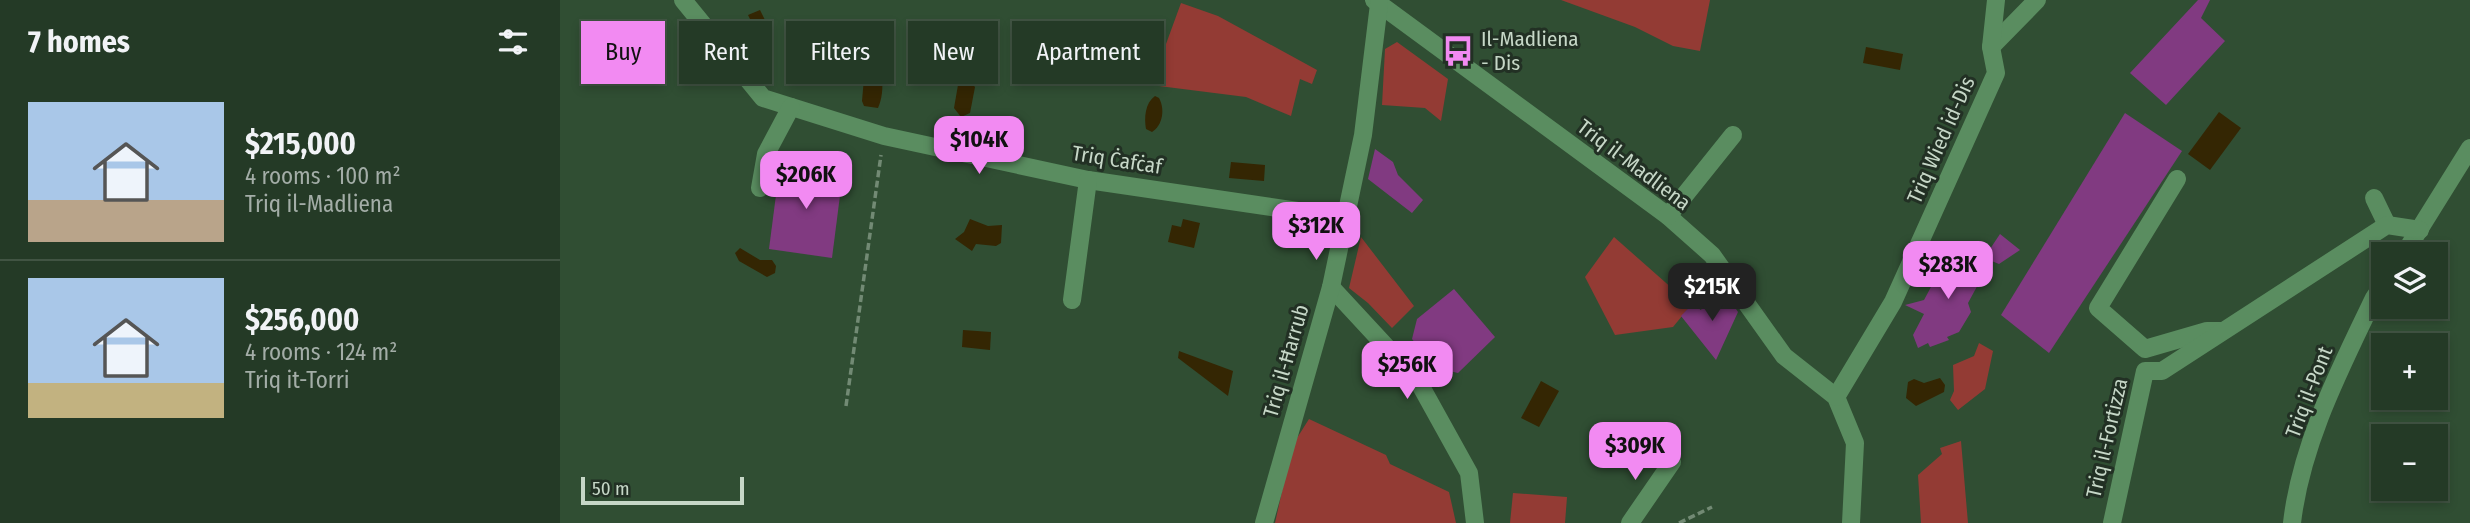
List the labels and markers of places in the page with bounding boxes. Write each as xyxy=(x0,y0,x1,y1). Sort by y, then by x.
place label: Il-Madliena - Dis xyxy=(1481,26,1579,76)
bus stop icon: Il-Madliena - Dis xyxy=(1441,34,1475,68)
pin: $104K xyxy=(930,116,1028,176)
pin: $206K xyxy=(757,152,855,211)
pin: $312K xyxy=(1267,202,1365,262)
pin: $283K xyxy=(1899,242,1997,301)
pin: $215K xyxy=(1663,264,1761,323)
pin: $256K xyxy=(1358,342,1456,401)
pin: $309K xyxy=(1586,422,1684,482)

